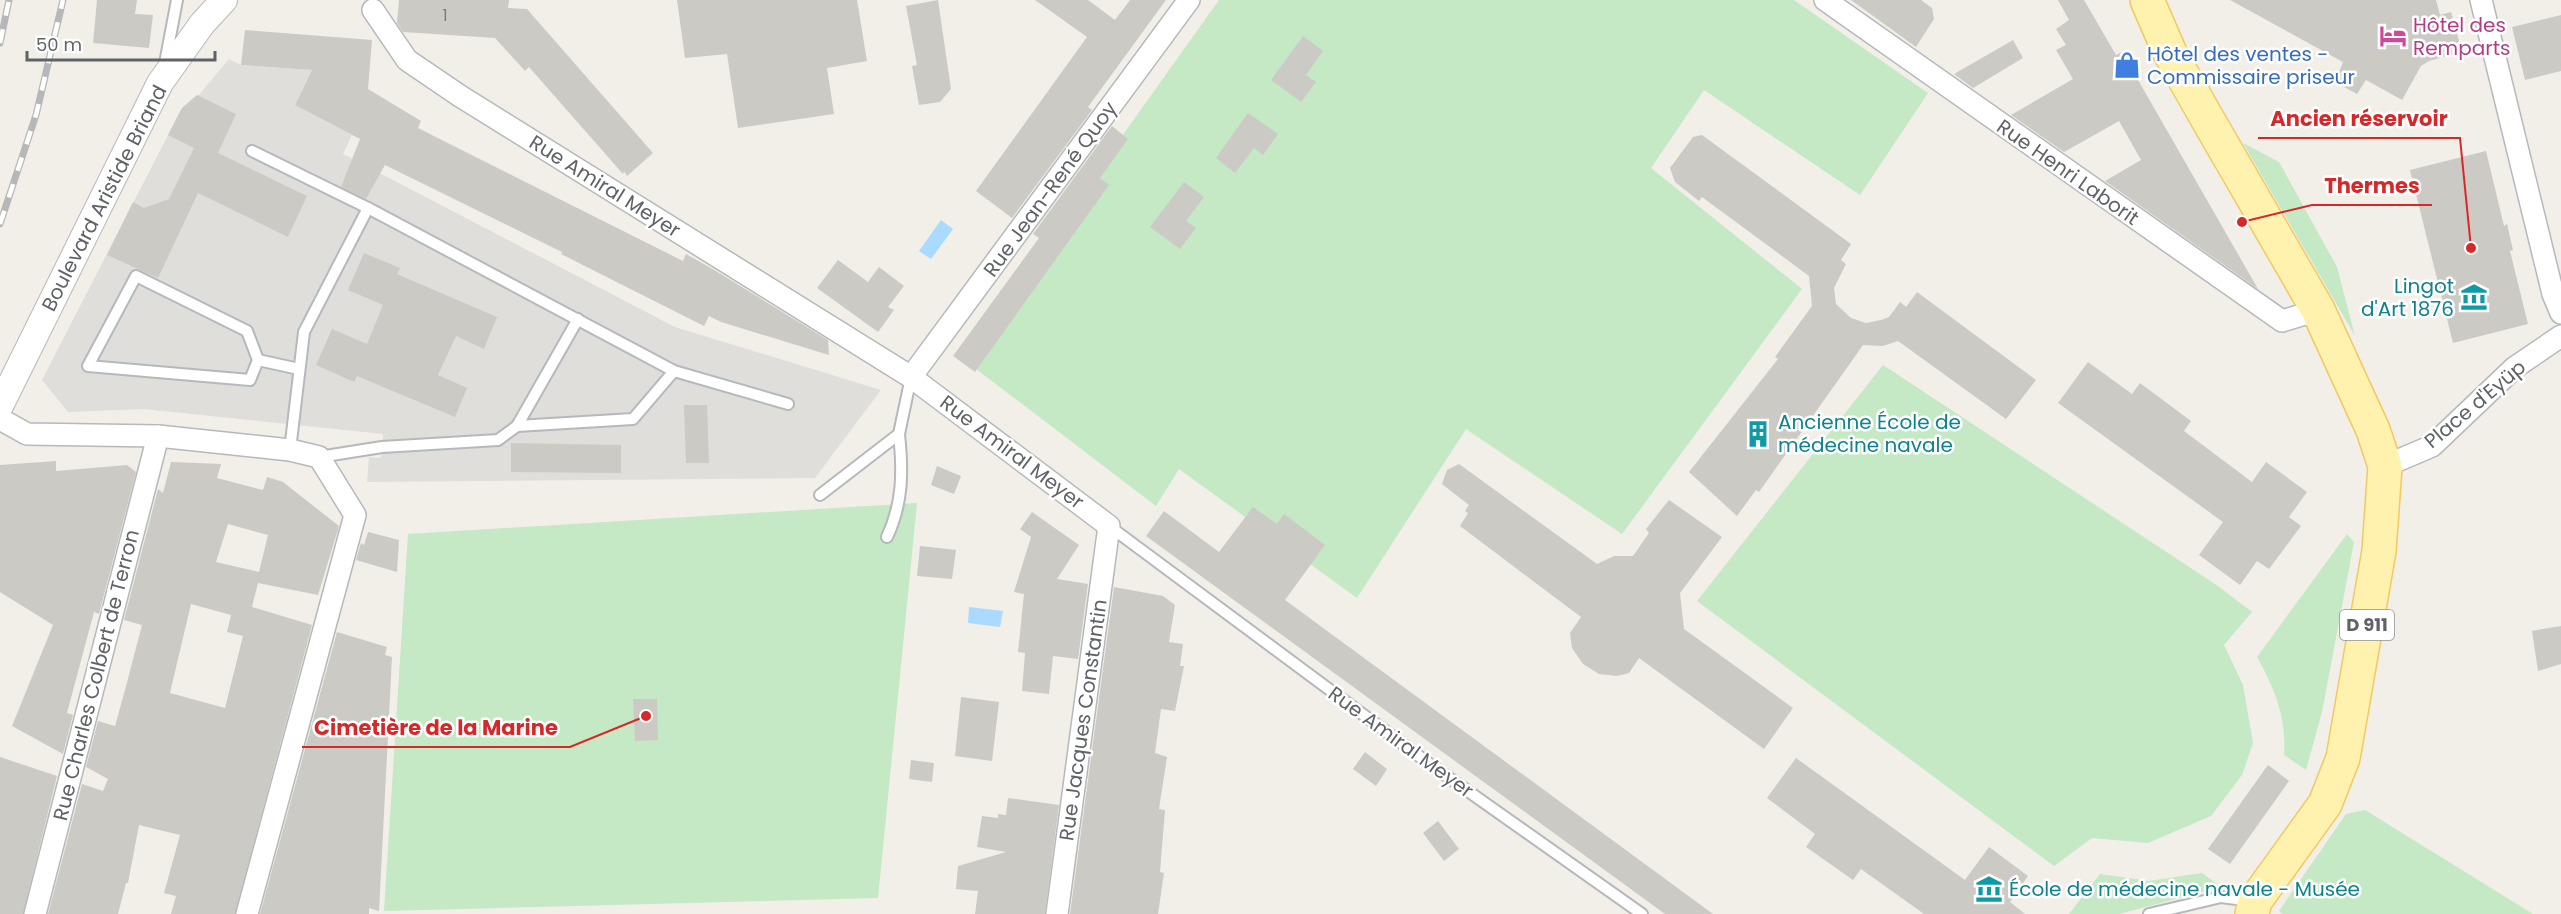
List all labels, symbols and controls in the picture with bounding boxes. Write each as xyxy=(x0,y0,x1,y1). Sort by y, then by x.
house number: 1 xyxy=(442,4,448,27)
place label: Hôtel des Remparts xyxy=(2413,11,2510,62)
hotel icon: Hôtel des Remparts xyxy=(2378,21,2408,51)
scale bar xyxy=(27,24,214,62)
text: 50 m xyxy=(36,32,82,57)
place label: Hôtel des ventes - Commissaire priseur xyxy=(2147,40,2355,91)
shop icon: Hôtel des ventes - Commissaire priseur xyxy=(2112,50,2142,80)
street label: Boulevard Aristide Briand xyxy=(35,80,173,316)
street label: Rue Jean-René Quoy xyxy=(977,96,1123,282)
callout: Ancien réservoir xyxy=(2258,99,2460,138)
text: Ancien réservoir xyxy=(2270,104,2448,133)
street label: Rue Henri Laborit xyxy=(1991,112,2145,232)
street label: Rue Amiral Meyer xyxy=(524,128,686,244)
callout: Thermes xyxy=(2312,166,2432,205)
text: Thermes xyxy=(2324,171,2420,200)
place label: Lingot d'Art 1876 xyxy=(2361,272,2454,323)
museum icon: Lingot d'Art 1876 xyxy=(2459,282,2489,312)
street label: Place d'Eyüp xyxy=(2418,353,2532,455)
street label: Rue Amiral Meyer xyxy=(934,389,1090,515)
place label: Ancienne École de médecine navale xyxy=(1778,408,1961,459)
building icon: Ancienne École de médecine navale xyxy=(1743,419,1773,449)
street label: Rue Charles Colbert de Terron xyxy=(46,526,146,824)
street label: Rue Jacques Constantin xyxy=(1052,597,1114,843)
road number: D 911 xyxy=(2340,610,2394,640)
street label: Rue Amiral Meyer xyxy=(1323,680,1479,804)
callout: Cimetière de la Marine xyxy=(302,708,570,747)
text: Cimetière de la Marine xyxy=(314,713,558,742)
museum icon: École de médecine navale - Musée xyxy=(1974,874,2004,904)
place label: École de médecine navale - Musée xyxy=(2009,875,2360,903)

